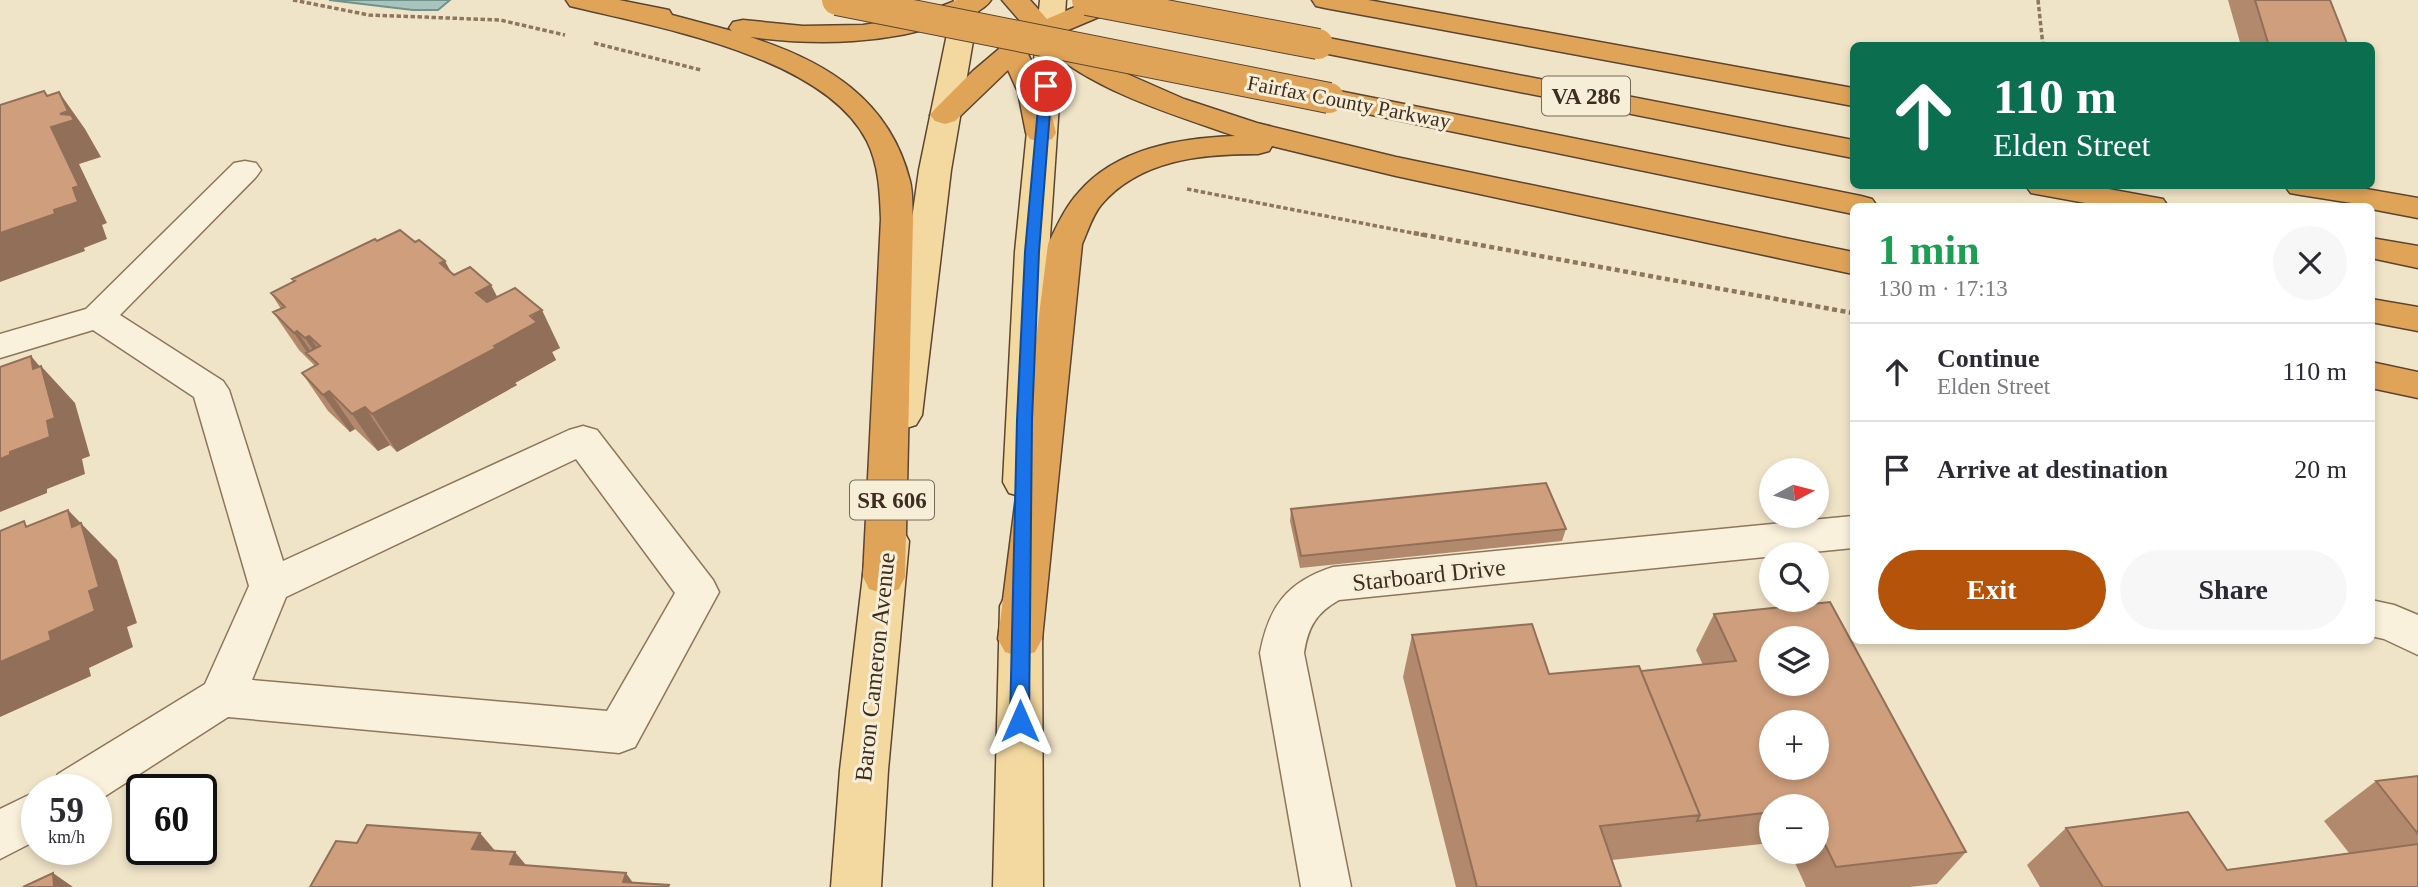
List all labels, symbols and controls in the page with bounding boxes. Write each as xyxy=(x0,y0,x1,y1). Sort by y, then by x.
pin xyxy=(1016,56,1076,116)
icon: arrive xyxy=(1027,67,1065,105)
text: 110 m xyxy=(1993,69,2117,124)
icon: ahead xyxy=(1878,70,1969,161)
street label: Fairfax County Parkway xyxy=(1245,71,1453,134)
road number: VA 286 xyxy=(1542,76,1630,116)
text: Elden Street xyxy=(1993,127,2150,163)
button: close xyxy=(2273,226,2347,300)
text: 1 min xyxy=(1878,227,1980,273)
text: 130 m · 17:13 xyxy=(1878,276,2008,301)
text: Continue xyxy=(1937,344,2040,373)
icon: ahead xyxy=(1878,353,1916,391)
text: 110 m xyxy=(2282,357,2347,386)
text: Elden Street xyxy=(1937,374,2050,399)
icon: arrive xyxy=(1878,451,1916,489)
text: Arrive at destination xyxy=(1937,455,2168,484)
text: 20 m xyxy=(2294,455,2347,484)
north arrow xyxy=(1759,458,1829,528)
map controls xyxy=(1759,458,1829,864)
road number: SR 606 xyxy=(850,480,934,520)
button: search xyxy=(1759,542,1829,612)
button: Exit xyxy=(1878,550,2106,630)
button: Share xyxy=(2120,550,2347,630)
street label: Baron Cameron Avenue xyxy=(850,551,900,783)
street label: Starboard Drive xyxy=(1351,554,1507,596)
button: layers xyxy=(1759,626,1829,696)
position arrow xyxy=(983,684,1057,758)
button: + xyxy=(1759,710,1829,780)
speed limit sign: 60 xyxy=(126,774,217,865)
text: 59 xyxy=(49,791,84,830)
button: − xyxy=(1759,794,1829,864)
text: km/h xyxy=(48,827,85,847)

